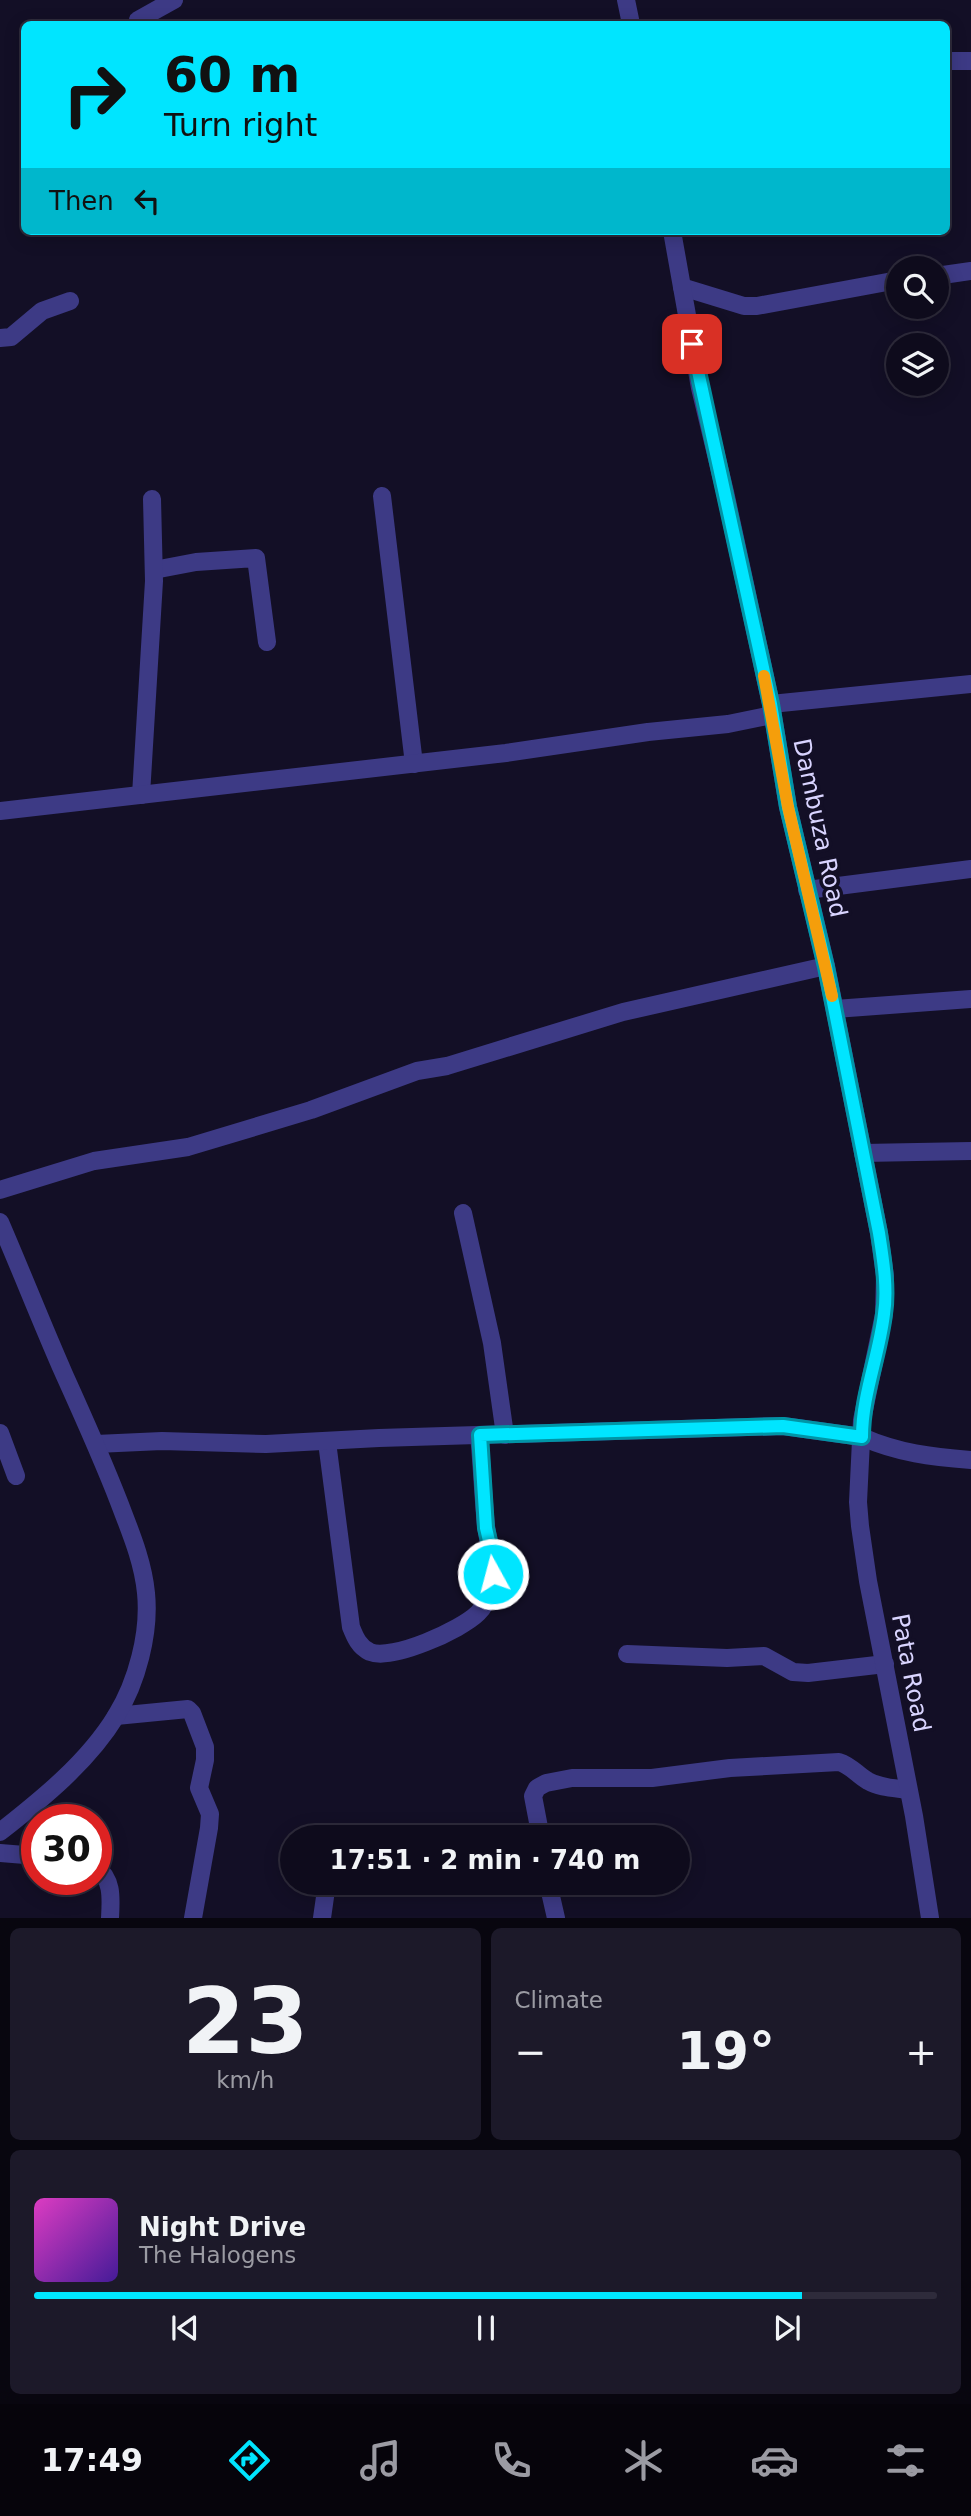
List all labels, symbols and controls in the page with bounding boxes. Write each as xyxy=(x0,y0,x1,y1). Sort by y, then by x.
text: 60 m xyxy=(164,47,300,104)
icon: right xyxy=(49,49,140,140)
text: Turn right xyxy=(164,106,317,144)
icon: left xyxy=(128,182,166,220)
text: Then xyxy=(49,186,114,216)
map controls xyxy=(886,256,949,396)
button: search xyxy=(886,256,949,319)
pin xyxy=(662,314,722,374)
icon: arrive xyxy=(673,325,711,363)
button: layers xyxy=(886,333,949,396)
street label: Dambuza Road xyxy=(787,736,853,920)
position arrow xyxy=(456,1537,530,1611)
street label: Pata Road xyxy=(886,1611,936,1735)
speed limit sign: 30 xyxy=(21,1804,112,1895)
text: 17:51 · 2 min · 740 m xyxy=(330,1845,640,1875)
text: 23 xyxy=(182,1969,309,2074)
text: Climate xyxy=(515,1987,603,2013)
text: 19° xyxy=(677,2021,775,2081)
text: − xyxy=(515,2030,546,2074)
text: + xyxy=(905,2030,937,2074)
text: km/h xyxy=(216,2067,274,2093)
text: Night Drive xyxy=(139,2212,306,2242)
text: The Halogens xyxy=(139,2242,296,2268)
icon: previous xyxy=(166,2309,204,2347)
icon: pause xyxy=(467,2309,505,2347)
icon: next xyxy=(768,2309,806,2347)
icon: directions xyxy=(225,2436,274,2485)
icon: music xyxy=(356,2436,405,2485)
icon: phone xyxy=(487,2436,536,2485)
icon: climate xyxy=(619,2436,668,2485)
icon: car xyxy=(750,2436,799,2485)
icon: filters xyxy=(881,2436,930,2485)
text: 17:49 xyxy=(41,2441,143,2479)

